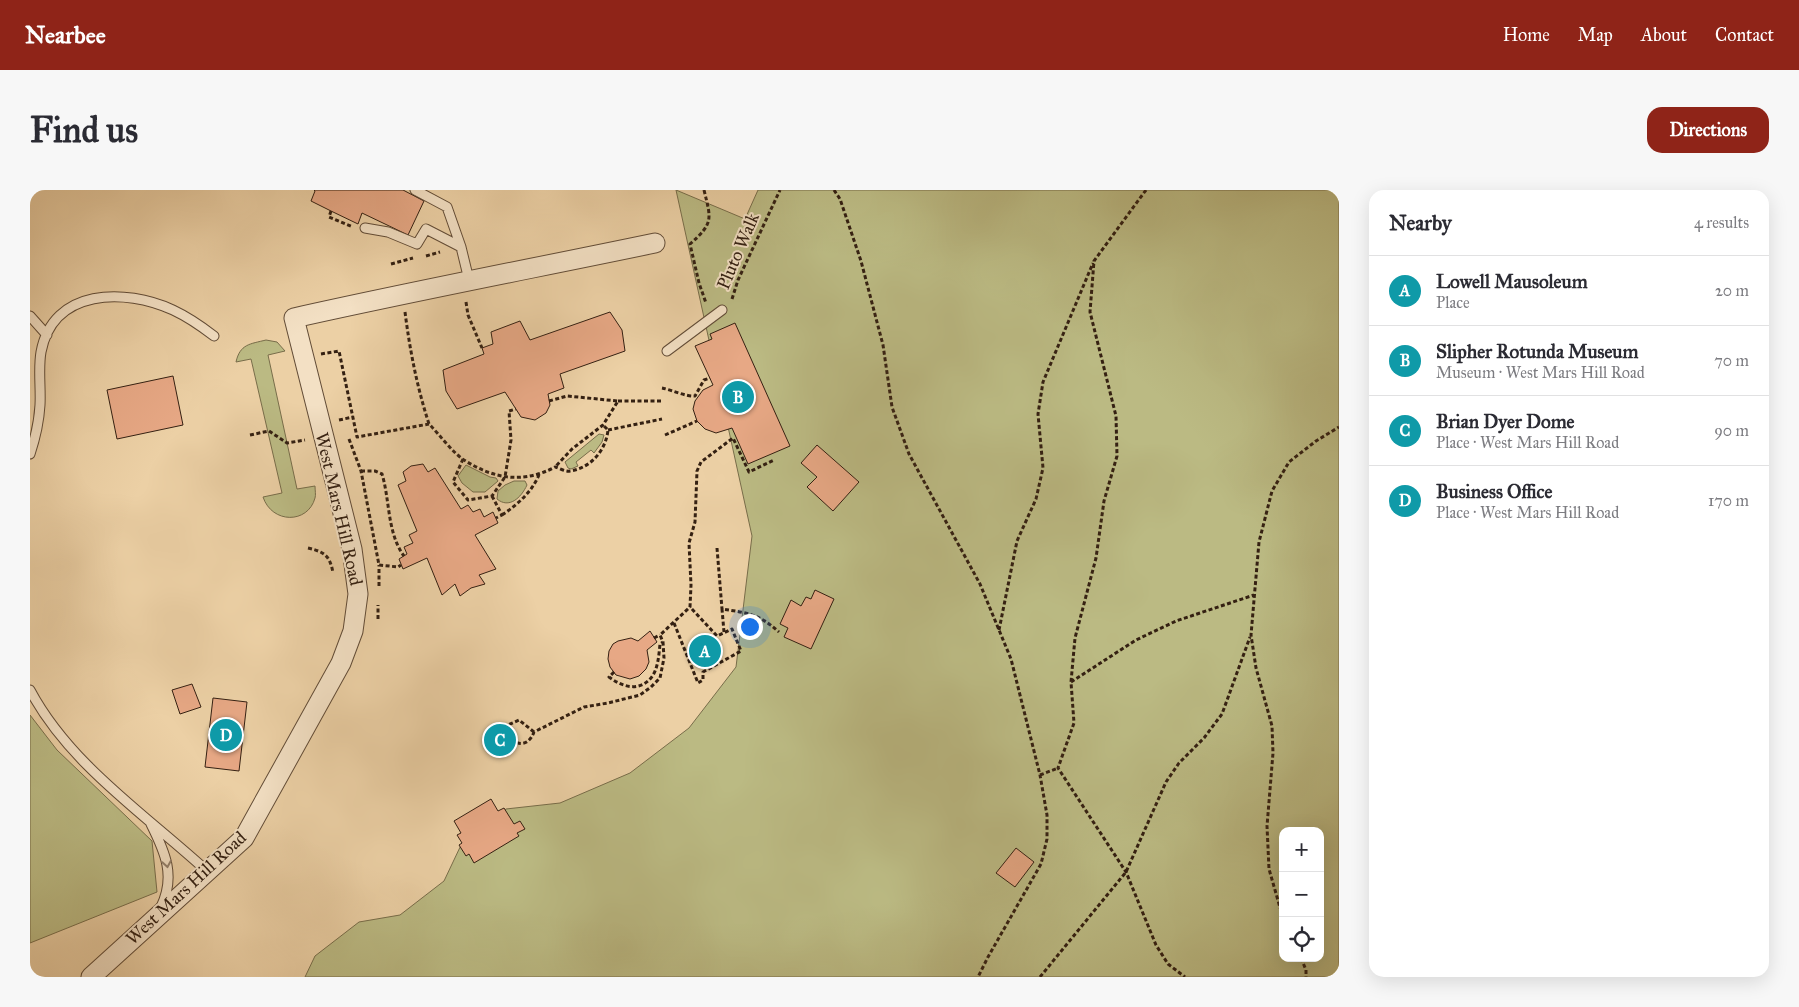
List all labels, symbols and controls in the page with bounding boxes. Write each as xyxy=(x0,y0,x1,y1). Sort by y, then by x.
text: Nearbee xyxy=(25,20,106,50)
text: Home xyxy=(1503,24,1550,46)
text: Map xyxy=(1578,24,1613,46)
text: About xyxy=(1641,24,1687,46)
text: Contact xyxy=(1715,24,1774,46)
button: Directions xyxy=(1647,107,1769,153)
text: Find us xyxy=(30,109,138,152)
street label: Pluto Walk xyxy=(712,209,764,293)
text: Nearby xyxy=(1389,210,1452,236)
text: 4 results xyxy=(1694,213,1749,232)
text: Lowell Mausoleum xyxy=(1436,270,1588,293)
text: A xyxy=(1400,281,1410,300)
text: 20 m xyxy=(1715,281,1749,300)
text: Place xyxy=(1436,293,1470,312)
text: Slipher Rotunda Museum xyxy=(1436,340,1638,363)
text: B xyxy=(1400,351,1410,370)
text: 70 m xyxy=(1714,351,1749,370)
text: Museum · West Mars Hill Road xyxy=(1436,363,1645,382)
pin: B xyxy=(722,378,754,416)
text: Brian Dyer Dome xyxy=(1436,410,1575,433)
text: C xyxy=(1400,421,1410,440)
text: 90 m xyxy=(1714,421,1749,440)
street label: West Mars Hill Road xyxy=(311,430,367,588)
text: Place · West Mars Hill Road xyxy=(1436,433,1619,452)
text: Business Office xyxy=(1436,480,1552,503)
text: D xyxy=(1399,491,1411,510)
text: 170 m xyxy=(1708,491,1749,510)
text: Place · West Mars Hill Road xyxy=(1436,503,1619,522)
your location xyxy=(737,614,763,640)
pin: A xyxy=(689,632,721,670)
pin: D xyxy=(210,716,242,754)
pin: C xyxy=(484,721,516,759)
street label: West Mars Hill Road xyxy=(121,827,251,949)
map controls xyxy=(1279,827,1324,962)
button: + xyxy=(1279,827,1324,872)
one-way arrow xyxy=(162,860,172,869)
button: − xyxy=(1279,872,1324,917)
button: locate xyxy=(1279,917,1324,962)

